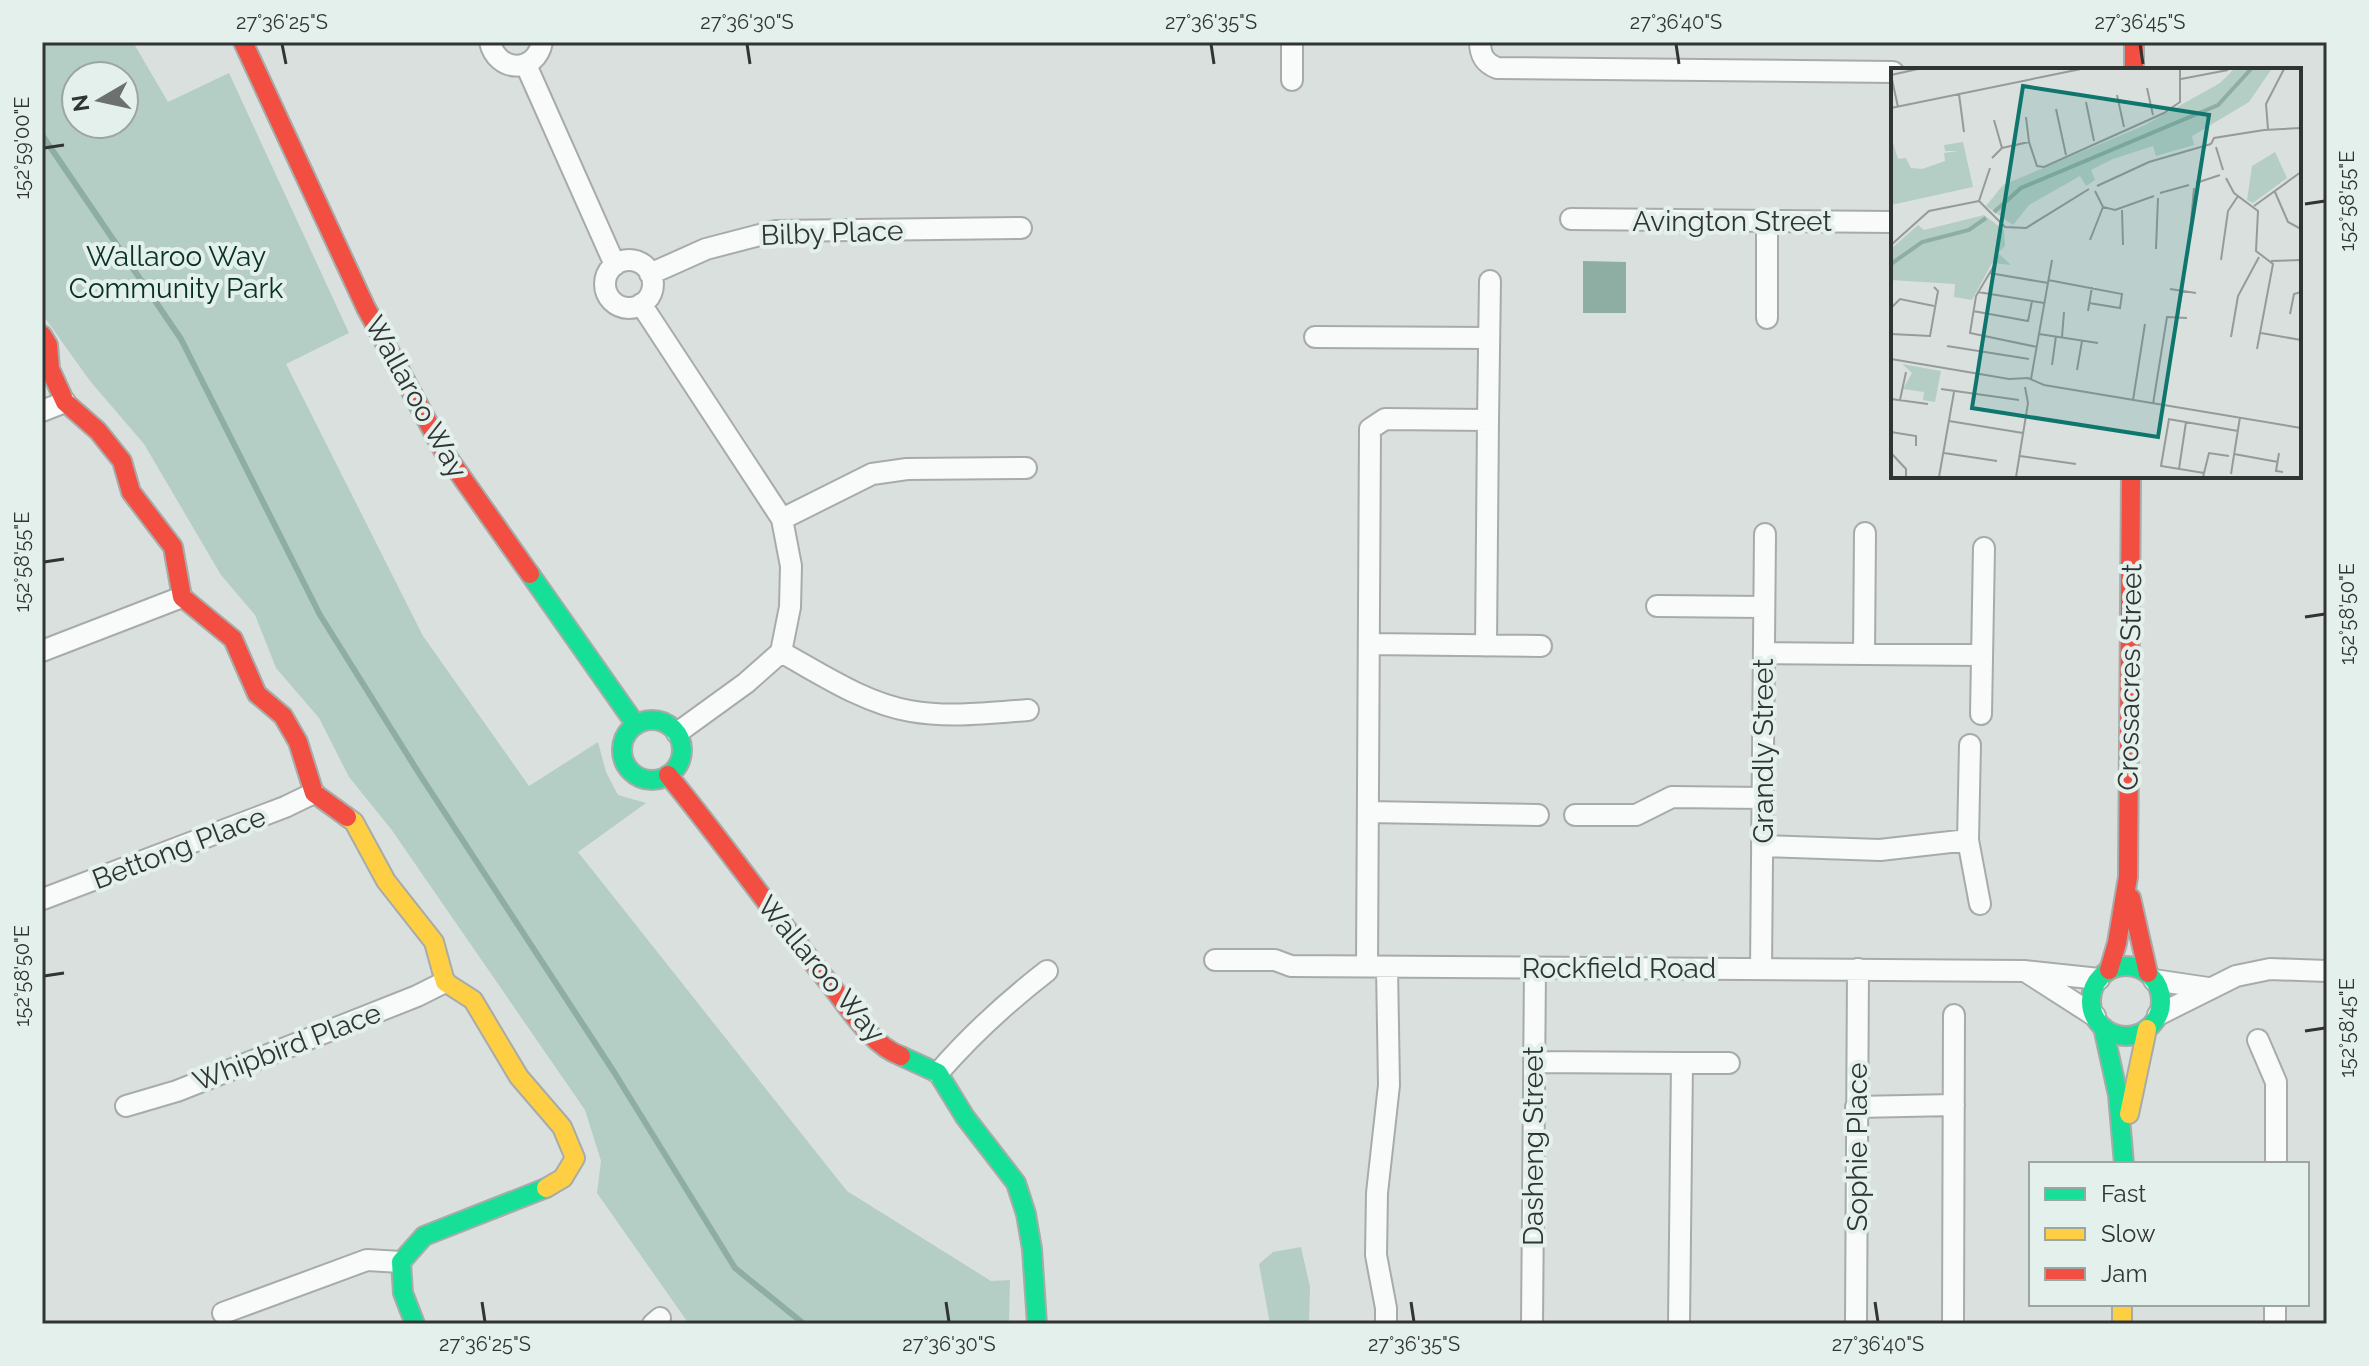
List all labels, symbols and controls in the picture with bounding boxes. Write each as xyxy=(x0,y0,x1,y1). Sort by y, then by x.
text: 27°36'25"S xyxy=(236,10,328,34)
text: 27°36'30"S xyxy=(700,10,794,34)
text: 27°36'35"S xyxy=(1165,10,1257,34)
text: 27°36'40"S xyxy=(1630,10,1722,34)
text: 27°36'45"S xyxy=(2094,10,2186,34)
north arrow xyxy=(60,60,140,140)
inset map xyxy=(1891,68,2301,478)
text: N xyxy=(66,93,94,113)
text: 152°59'00"E xyxy=(10,96,34,200)
text: 152°58'55"E xyxy=(2335,151,2359,251)
street label: Avington Street xyxy=(1632,205,1832,238)
street label: Bilby Place xyxy=(760,214,904,252)
park label: Wallaroo Way Community Park xyxy=(69,240,283,305)
street label: Wallaroo Way xyxy=(358,310,474,484)
text: 152°58'55"E xyxy=(10,512,34,612)
street label: Crossacres Street xyxy=(2112,563,2148,791)
text: 152°58'50"E xyxy=(2335,563,2359,665)
street label: Grandly Street xyxy=(1747,658,1780,844)
street label: Bettong Place xyxy=(88,800,270,896)
street label: Wallaroo Way xyxy=(750,889,892,1049)
text: 152°58'50"E xyxy=(10,925,34,1027)
street label: Rockfield Road xyxy=(1522,952,1716,985)
text: 152°58'45"E xyxy=(2335,978,2359,1078)
street label: Whipbird Place xyxy=(189,996,385,1098)
street label: Dasheng Street xyxy=(1517,1045,1550,1246)
street label: Sophie Place xyxy=(1841,1063,1874,1231)
legend xyxy=(2029,1162,2309,1306)
text: Fast xyxy=(2101,1179,2146,1208)
text: Slow xyxy=(2101,1219,2156,1248)
text: Jam xyxy=(2101,1259,2147,1288)
text: 27°36'25"S xyxy=(439,1332,531,1356)
text: 27°36'30"S xyxy=(902,1332,996,1356)
text: 27°36'35"S xyxy=(1368,1332,1460,1356)
text: 27°36'40"S xyxy=(1832,1332,1924,1356)

